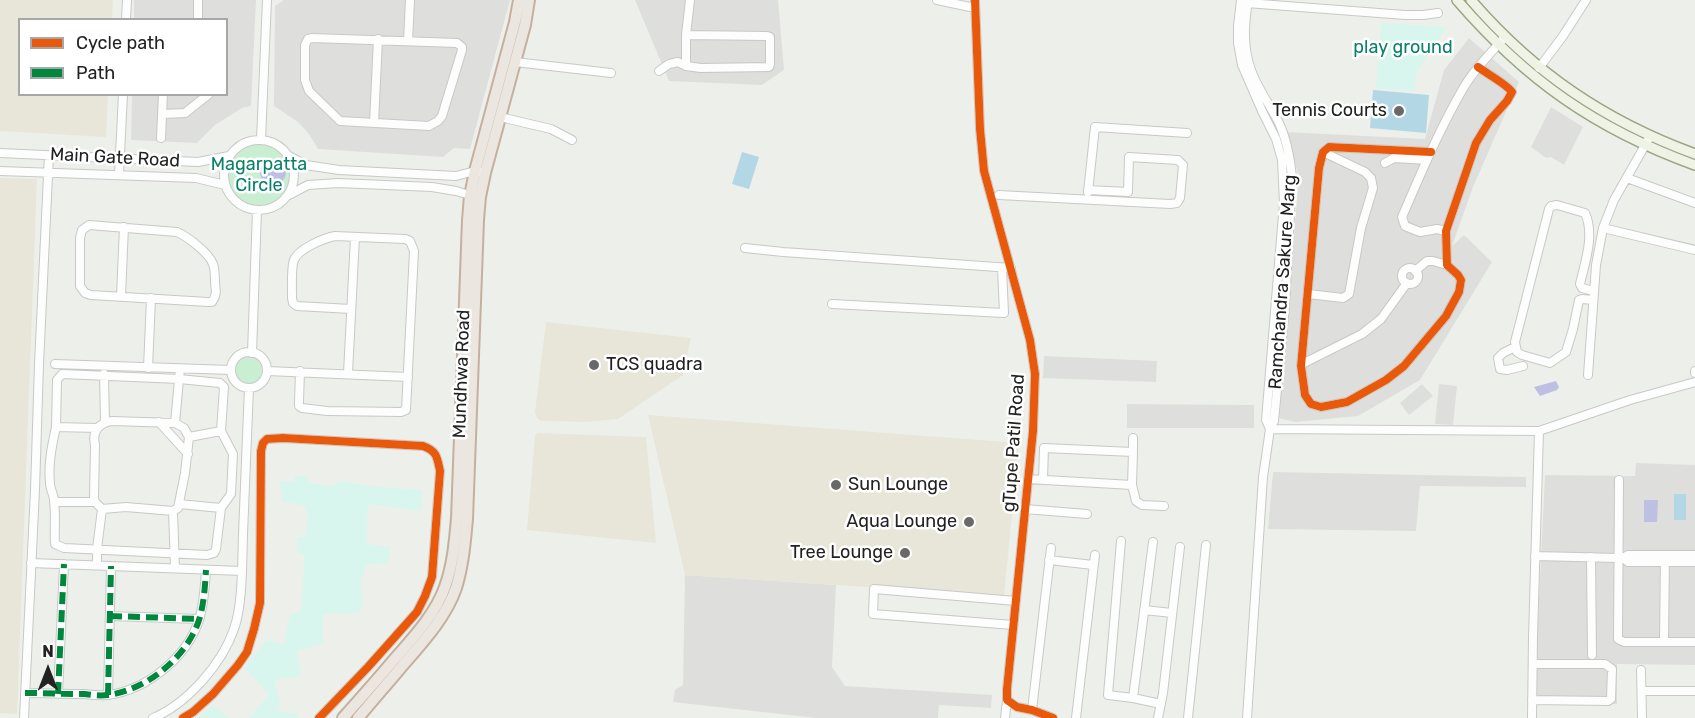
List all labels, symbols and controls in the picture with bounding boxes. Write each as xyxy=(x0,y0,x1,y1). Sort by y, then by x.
legend xyxy=(18,18,228,96)
text: Cycle path xyxy=(76,32,165,54)
park label: play ground xyxy=(1353,37,1453,59)
text: Path xyxy=(76,62,115,84)
place label: Tennis Courts xyxy=(1272,100,1387,122)
marker: Tennis Courts xyxy=(1392,104,1406,118)
street label: Main Gate Road xyxy=(49,144,181,172)
park label: Magarpatta Circle xyxy=(211,154,307,196)
street label: Ramchandra Sakure Marg xyxy=(1265,174,1301,390)
street label: Mundhwa Road xyxy=(449,309,475,439)
place label: TCS quadra xyxy=(606,354,703,376)
marker: TCS quadra xyxy=(587,358,601,372)
street label: gTupe Patil Road xyxy=(998,373,1030,513)
place label: Sun Lounge xyxy=(848,474,948,496)
marker: Sun Lounge xyxy=(829,478,843,492)
place label: Aqua Lounge xyxy=(846,511,957,533)
marker: Aqua Lounge xyxy=(962,515,976,529)
place label: Tree Lounge xyxy=(790,542,893,564)
marker: Tree Lounge xyxy=(898,546,912,560)
north arrow xyxy=(18,640,78,700)
text: N xyxy=(42,642,54,661)

